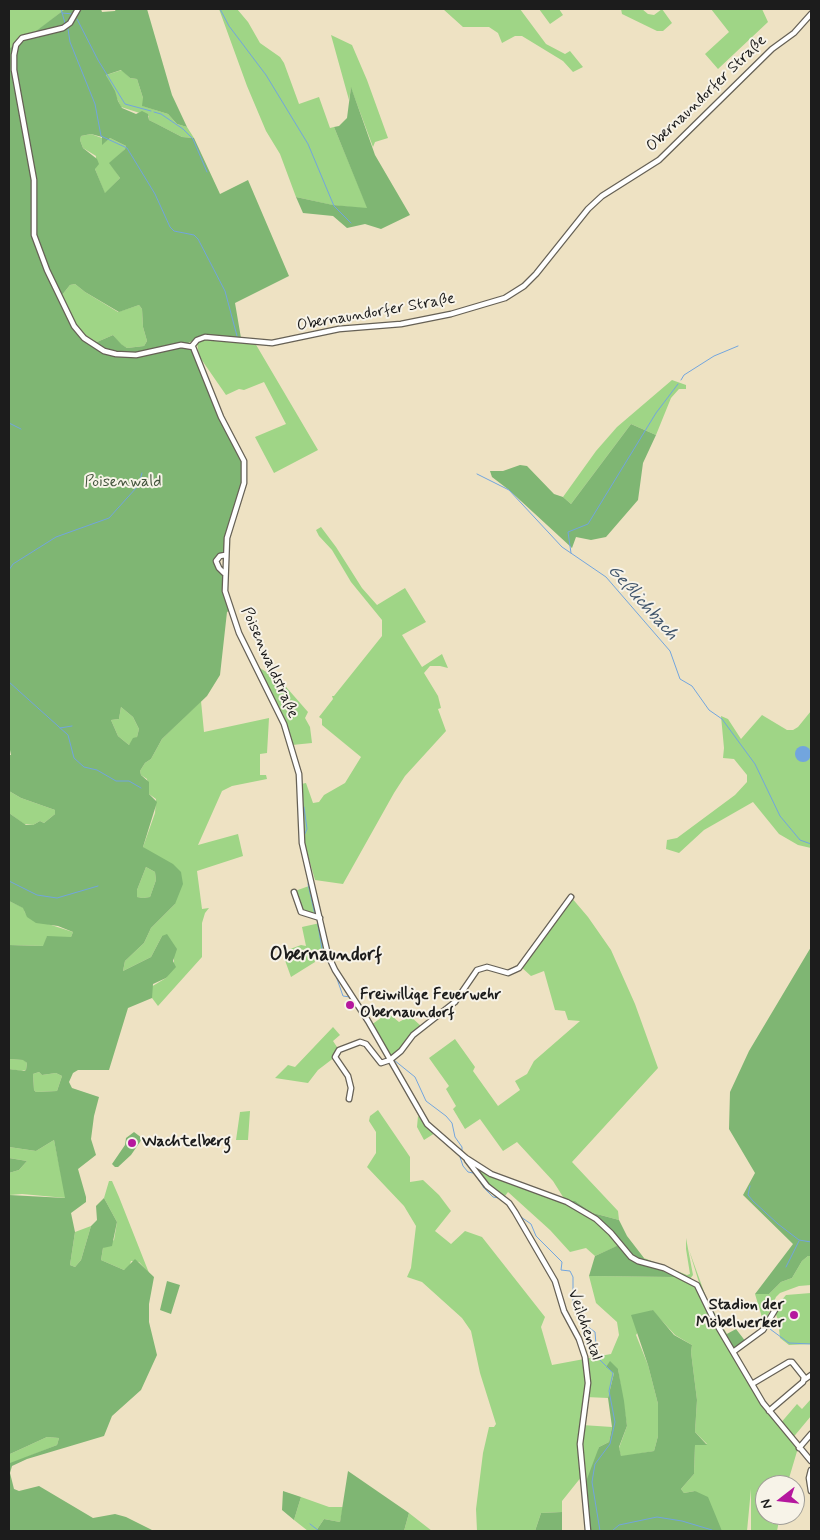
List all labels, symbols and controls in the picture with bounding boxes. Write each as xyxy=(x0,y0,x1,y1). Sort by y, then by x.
street label: Obernaundorfer Straße xyxy=(643,31,771,157)
street label: Obernaundorfer Straße xyxy=(295,290,457,336)
park label: Poisenwald xyxy=(85,473,161,493)
water label: Geßlichbach xyxy=(602,561,682,645)
street label: Poisenwaldstraße xyxy=(236,604,302,722)
district label: Obernaundorf xyxy=(270,945,382,967)
place label: Freiwillige Feuerwehr Obernaundorf xyxy=(360,986,501,1024)
marker: Freiwillige Feuerwehr Obernaundorf xyxy=(344,999,356,1011)
place label: Wachtelberg xyxy=(142,1133,231,1153)
marker: Wachtelberg xyxy=(126,1137,138,1149)
street label: Veilchental xyxy=(562,1287,606,1363)
place label: Stadion der Möbelwerker xyxy=(696,1296,784,1334)
marker: Stadion der Möbelwerker xyxy=(788,1309,800,1321)
north arrow xyxy=(755,1475,805,1525)
text: N xyxy=(757,1497,776,1511)

